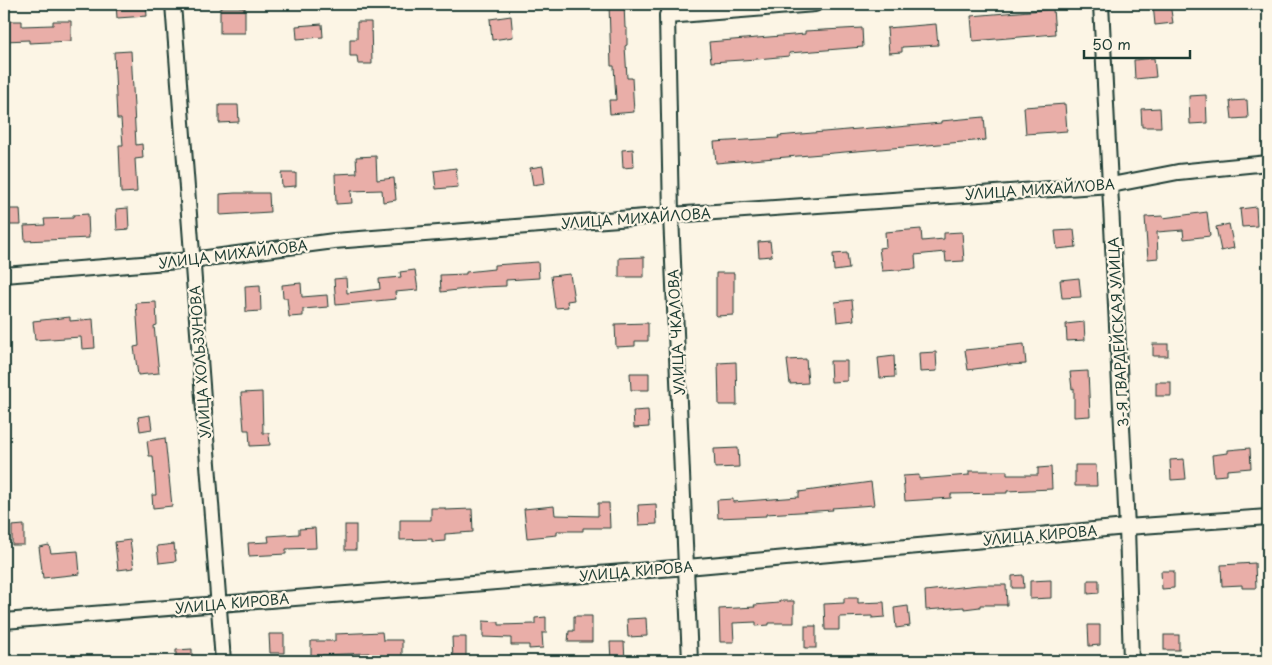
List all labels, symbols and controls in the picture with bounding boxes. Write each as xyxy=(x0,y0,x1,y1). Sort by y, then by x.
scale bar xyxy=(1084,28,1191,60)
text: 50 m xyxy=(1092,32,1131,55)
street label: УЛИЦА МИХАЙЛОВА xyxy=(964,173,1116,205)
street label: УЛИЦА МИХАЙЛОВА xyxy=(560,202,712,234)
street label: УЛИЦА МИХАЙЛОВА xyxy=(157,234,309,274)
street label: 3-Я ГВАРДЕЙСКАЯ УЛИЦА xyxy=(1103,236,1133,428)
street label: УЛИЦА ЧКАЛОВА xyxy=(662,269,690,395)
street label: УЛИЦА ХОЛЬЗУНОВА xyxy=(184,285,216,439)
street label: УЛИЦА КИРОВА xyxy=(982,520,1098,550)
street label: УЛИЦА КИРОВА xyxy=(578,556,694,586)
street label: УЛИЦА КИРОВА xyxy=(174,588,290,618)

